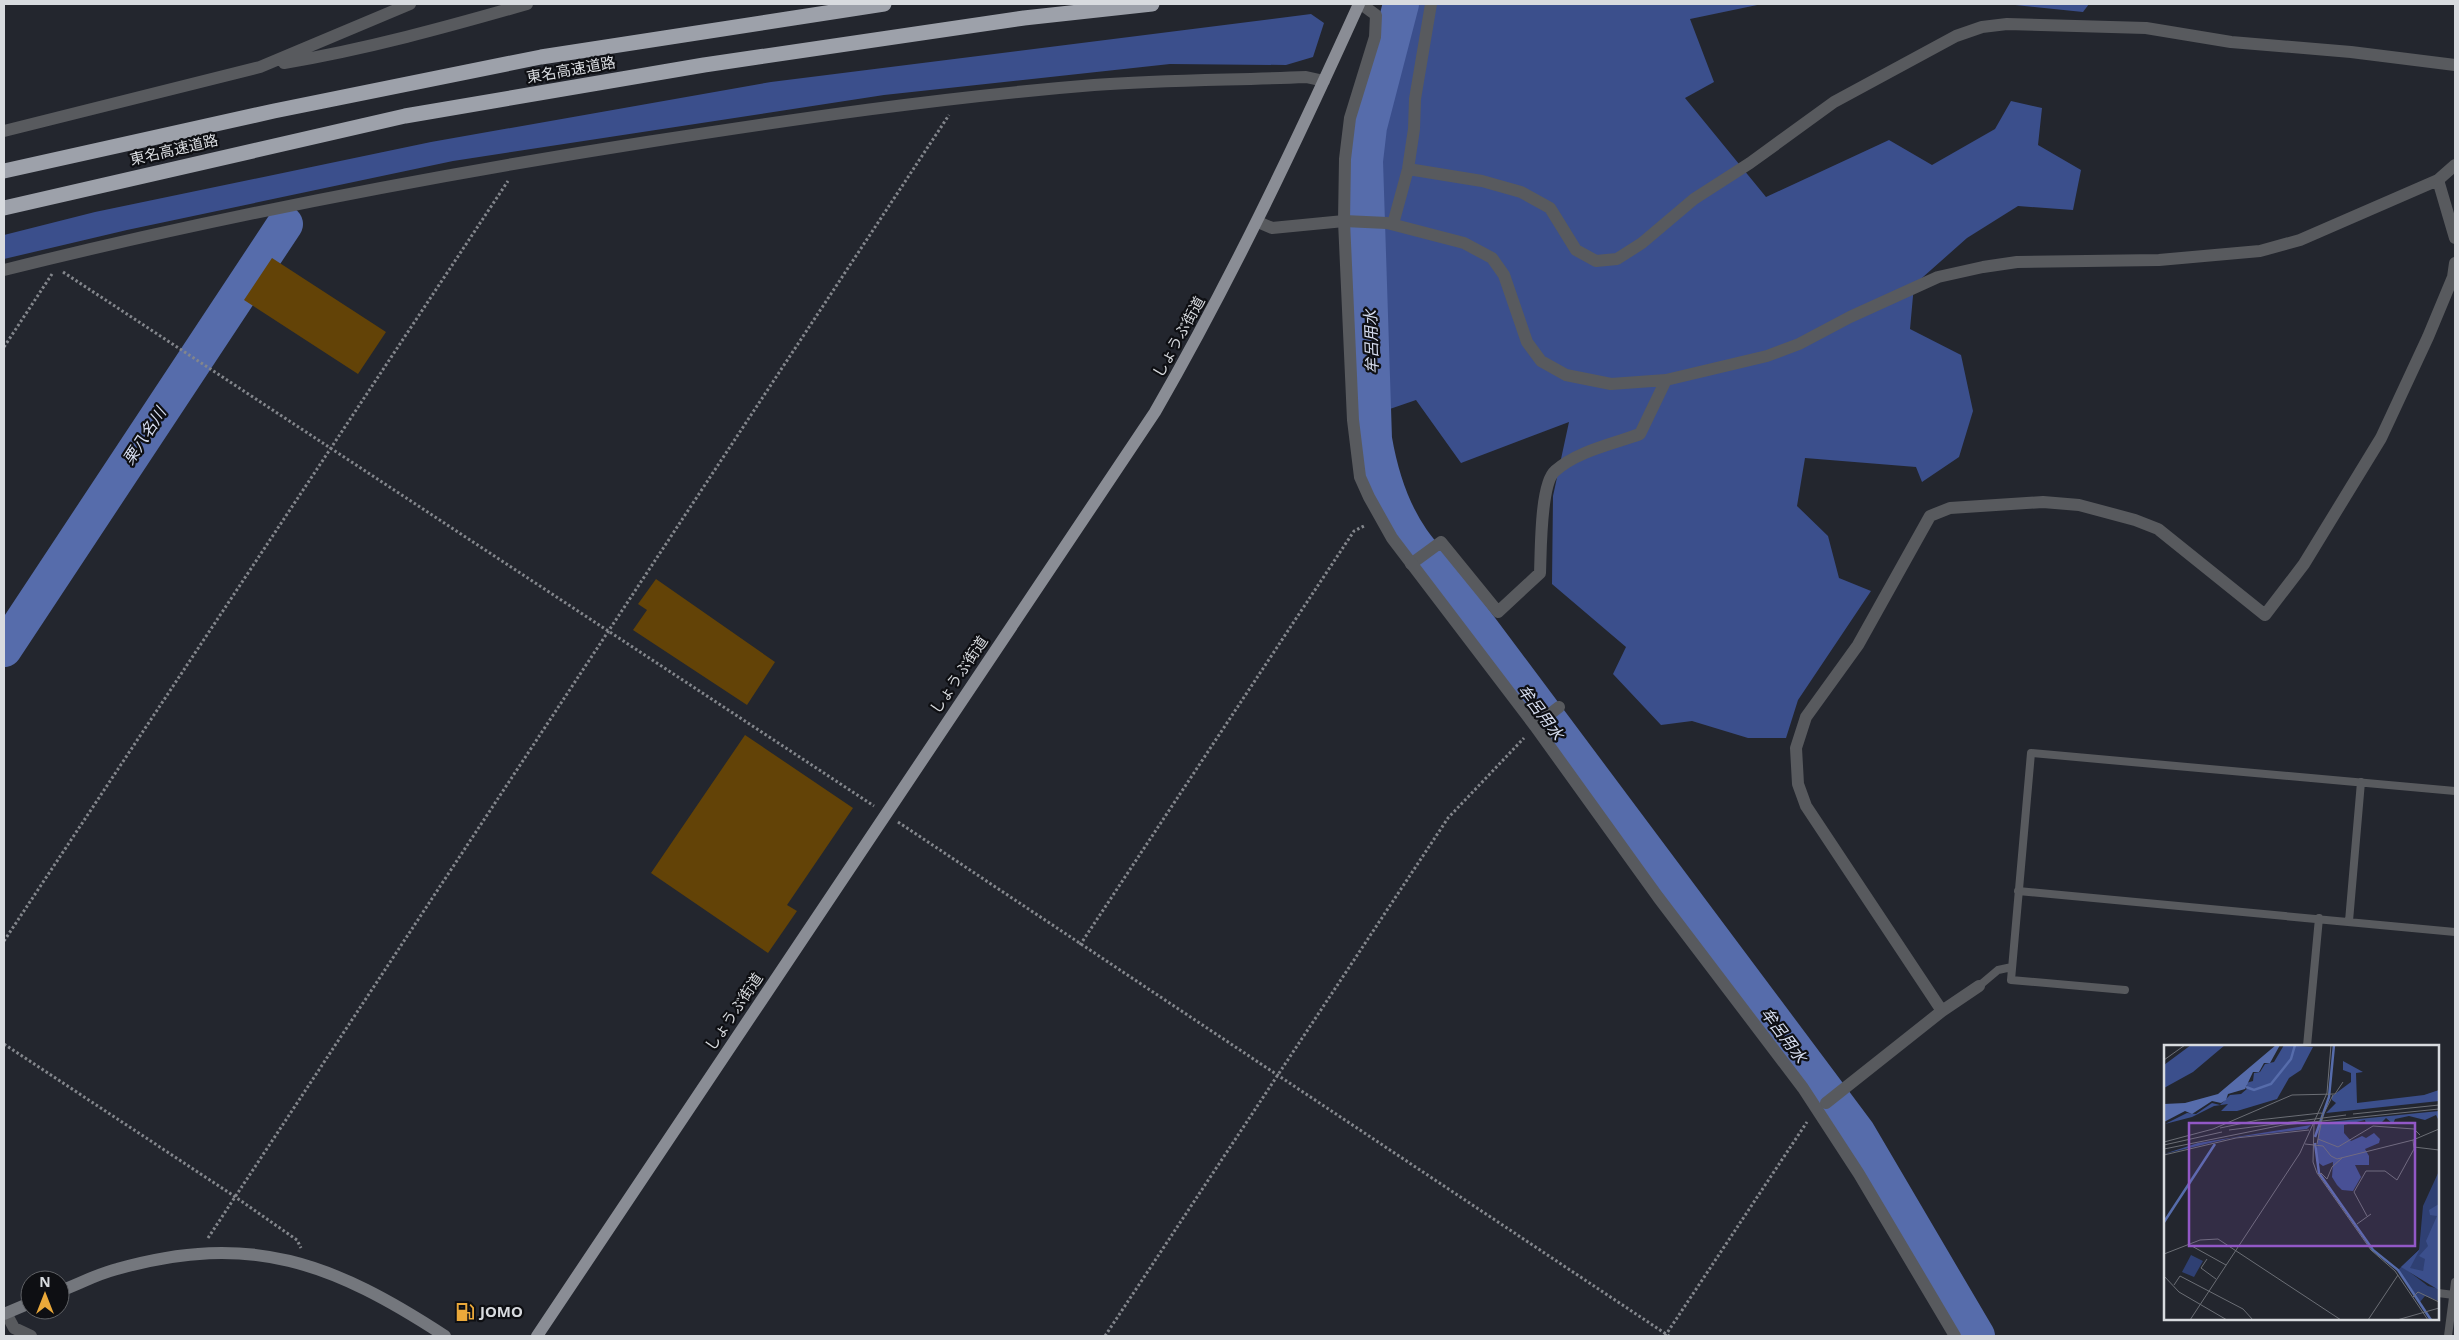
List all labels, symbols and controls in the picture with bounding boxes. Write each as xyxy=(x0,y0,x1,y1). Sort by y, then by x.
street label: 東名高速道路 xyxy=(525,51,617,87)
street label: 東名高速道路 xyxy=(128,129,220,169)
street label: しょうぶ街道 xyxy=(1148,292,1209,381)
water label: 牟呂用水 xyxy=(1359,308,1383,374)
water label: 栗八名川 xyxy=(117,402,172,469)
street label: しょうぶ街道 xyxy=(925,632,992,717)
water label: 牟呂用水 xyxy=(1513,680,1570,746)
street label: しょうぶ街道 xyxy=(700,969,767,1054)
water label: 牟呂用水 xyxy=(1756,1003,1813,1069)
inset map xyxy=(2164,1045,2439,1320)
north arrow xyxy=(20,1270,70,1320)
text: N xyxy=(39,1272,51,1291)
fuel station icon: JOMO xyxy=(454,1301,476,1323)
place label: JOMO xyxy=(478,1301,523,1321)

